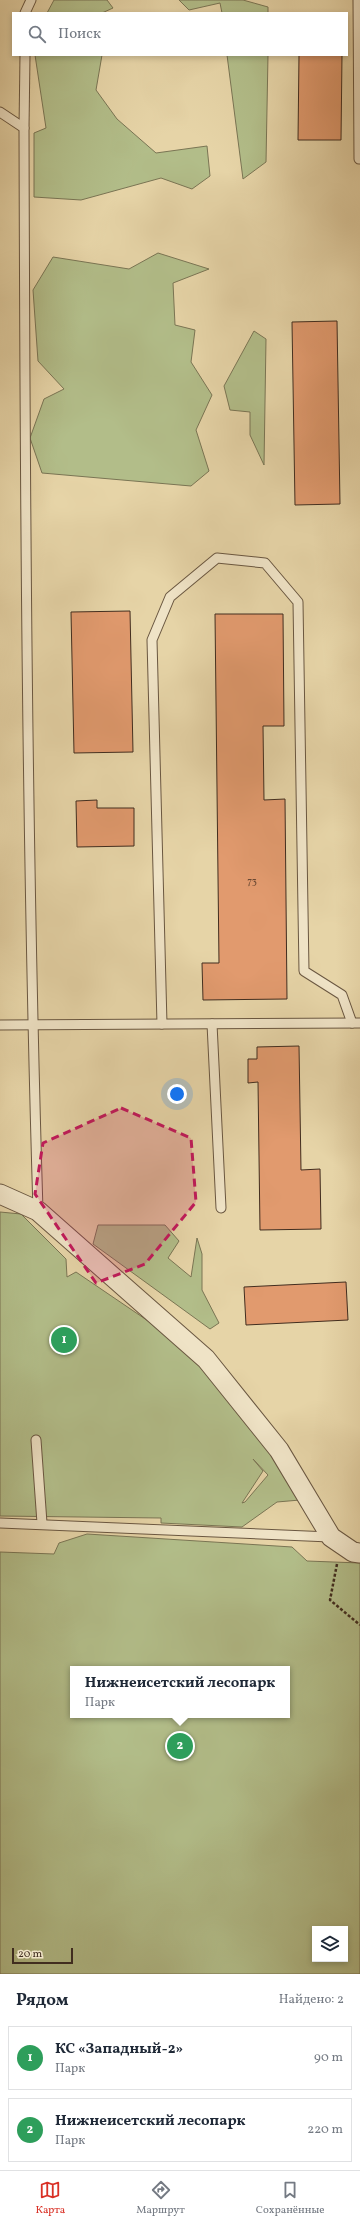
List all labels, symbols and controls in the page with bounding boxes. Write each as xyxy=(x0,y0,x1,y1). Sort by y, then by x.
search box xyxy=(12,12,348,56)
icon: search xyxy=(26,23,48,45)
text: Поиск xyxy=(58,24,101,45)
house number: 73 xyxy=(247,874,257,888)
your location xyxy=(167,1084,187,1104)
pin: 1 xyxy=(51,1325,77,1355)
popup xyxy=(70,1666,290,1718)
text: Нижнеисетский лесопарк xyxy=(85,1673,275,1694)
text: Парк xyxy=(85,1694,115,1712)
pin: 2 xyxy=(167,1731,193,1761)
map controls xyxy=(312,1926,348,1962)
button: layers xyxy=(312,1926,348,1962)
scale bar xyxy=(12,1946,73,1965)
text: 20 m xyxy=(18,1947,42,1962)
text: Рядом xyxy=(16,1989,69,2012)
text: Найдено: 2 xyxy=(279,1991,344,2009)
text: КС «Западный-2» xyxy=(55,2039,183,2060)
text: 1 xyxy=(27,2049,33,2067)
text: 90 m xyxy=(314,2049,343,2067)
text: Парк xyxy=(55,2060,85,2078)
text: Нижнеисетский лесопарк xyxy=(55,2111,246,2132)
text: 2 xyxy=(27,2121,33,2139)
text: 220 m xyxy=(307,2121,343,2139)
text: Парк xyxy=(55,2132,85,2150)
tab: Карта xyxy=(35,2179,65,2218)
tab: Маршрут xyxy=(136,2179,185,2218)
tab: Сохранённые xyxy=(256,2179,324,2218)

